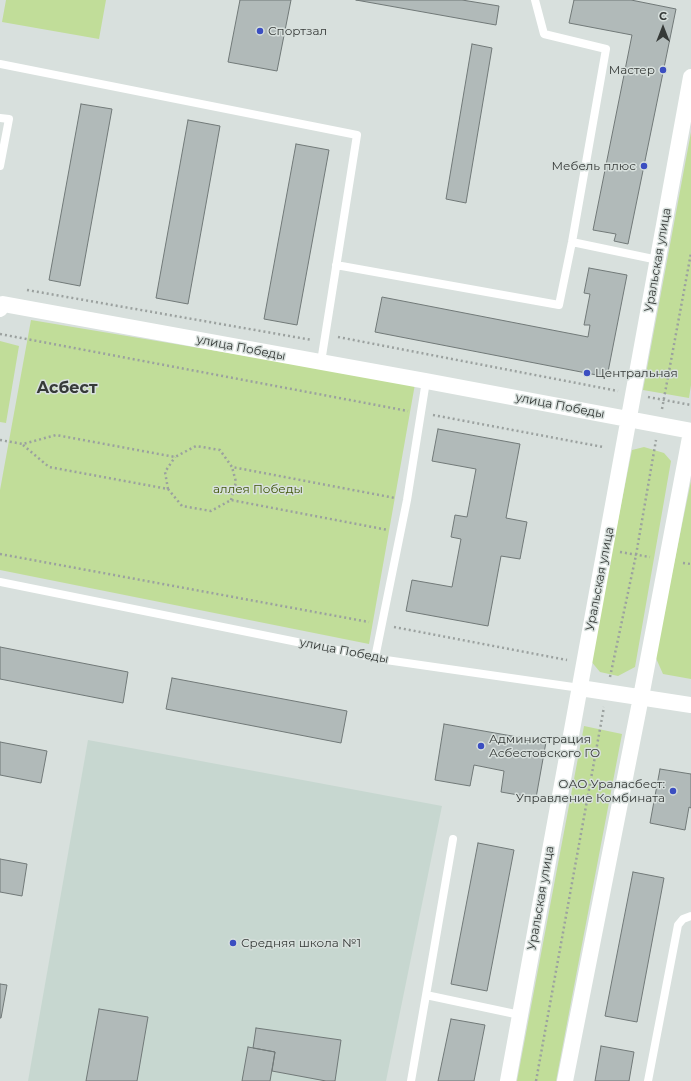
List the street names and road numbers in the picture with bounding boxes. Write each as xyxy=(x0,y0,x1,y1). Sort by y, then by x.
street label: Уральская улица xyxy=(642,207,674,313)
street label: улица Победы xyxy=(195,332,287,364)
street label: улица Победы xyxy=(514,390,606,422)
street label: Уральская улица xyxy=(583,526,617,632)
street label: улица Победы xyxy=(298,635,390,667)
street label: Уральская улица xyxy=(525,845,557,951)

